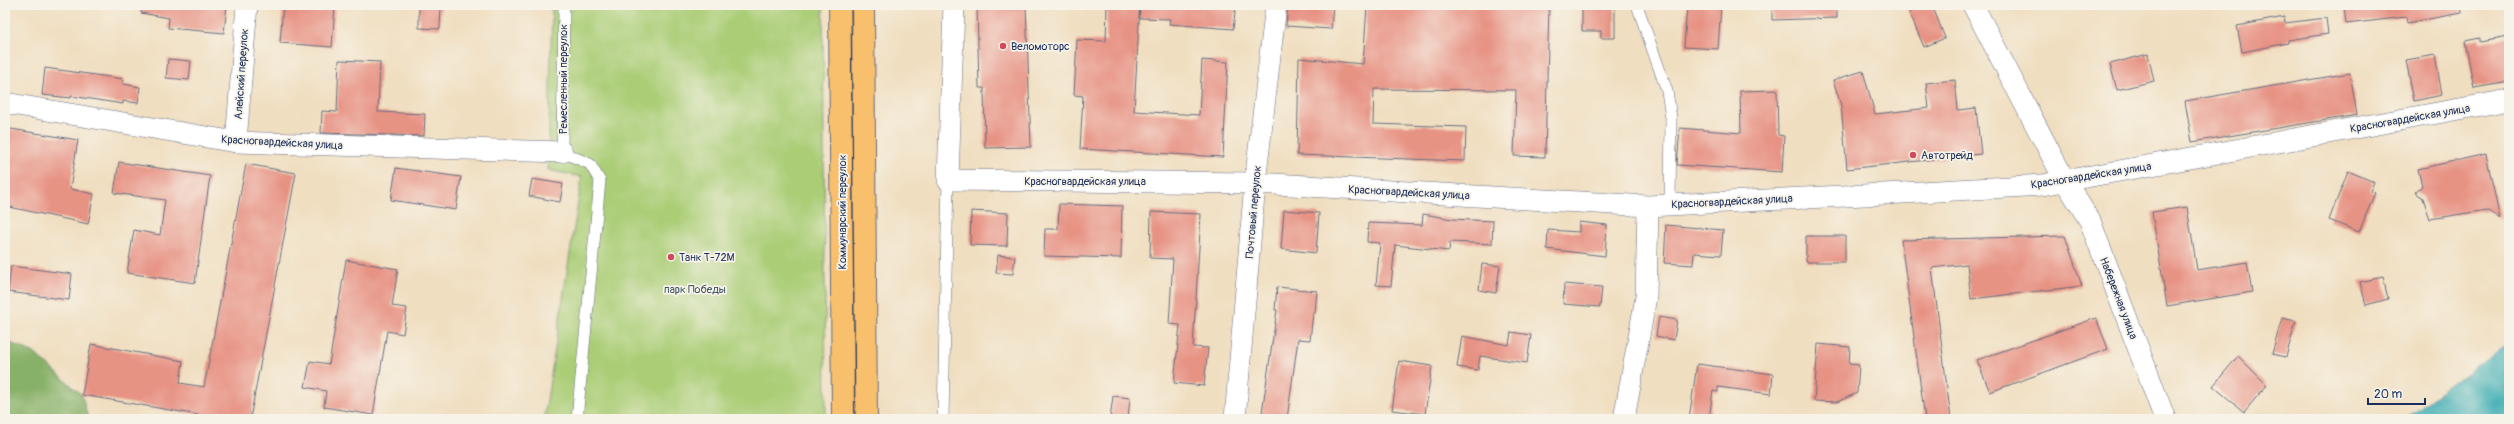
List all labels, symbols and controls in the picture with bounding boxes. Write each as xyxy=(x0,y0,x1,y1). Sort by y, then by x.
street label: Ремесленный переулок xyxy=(557,24,570,134)
street label: Алейский переулок xyxy=(232,28,251,120)
place label: Веломоторс xyxy=(1011,40,1070,53)
marker: Веломоторс xyxy=(998,41,1008,51)
street label: Красногвардейская улица xyxy=(2349,102,2471,135)
street label: Красногвардейская улица xyxy=(221,133,343,152)
place label: Автотрейд xyxy=(1921,149,1973,162)
marker: Автотрейд xyxy=(1908,150,1918,160)
street label: Коммунарский переулок xyxy=(836,154,849,269)
street label: Красногвардейская улица xyxy=(2030,160,2152,191)
street label: Почтовый переулок xyxy=(1243,165,1264,259)
street label: Красногвардейская улица xyxy=(1024,175,1146,188)
street label: Красногвардейская улица xyxy=(1348,183,1470,202)
street label: Красногвардейская улица xyxy=(1671,192,1793,211)
place label: Танк Т-72М xyxy=(679,251,735,264)
marker: Танк Т-72М xyxy=(666,252,676,262)
street label: Набережная улица xyxy=(2097,255,2140,341)
park label: парк Победы xyxy=(664,283,726,296)
scale bar xyxy=(2368,380,2425,406)
text: 20 m xyxy=(2374,387,2403,402)

